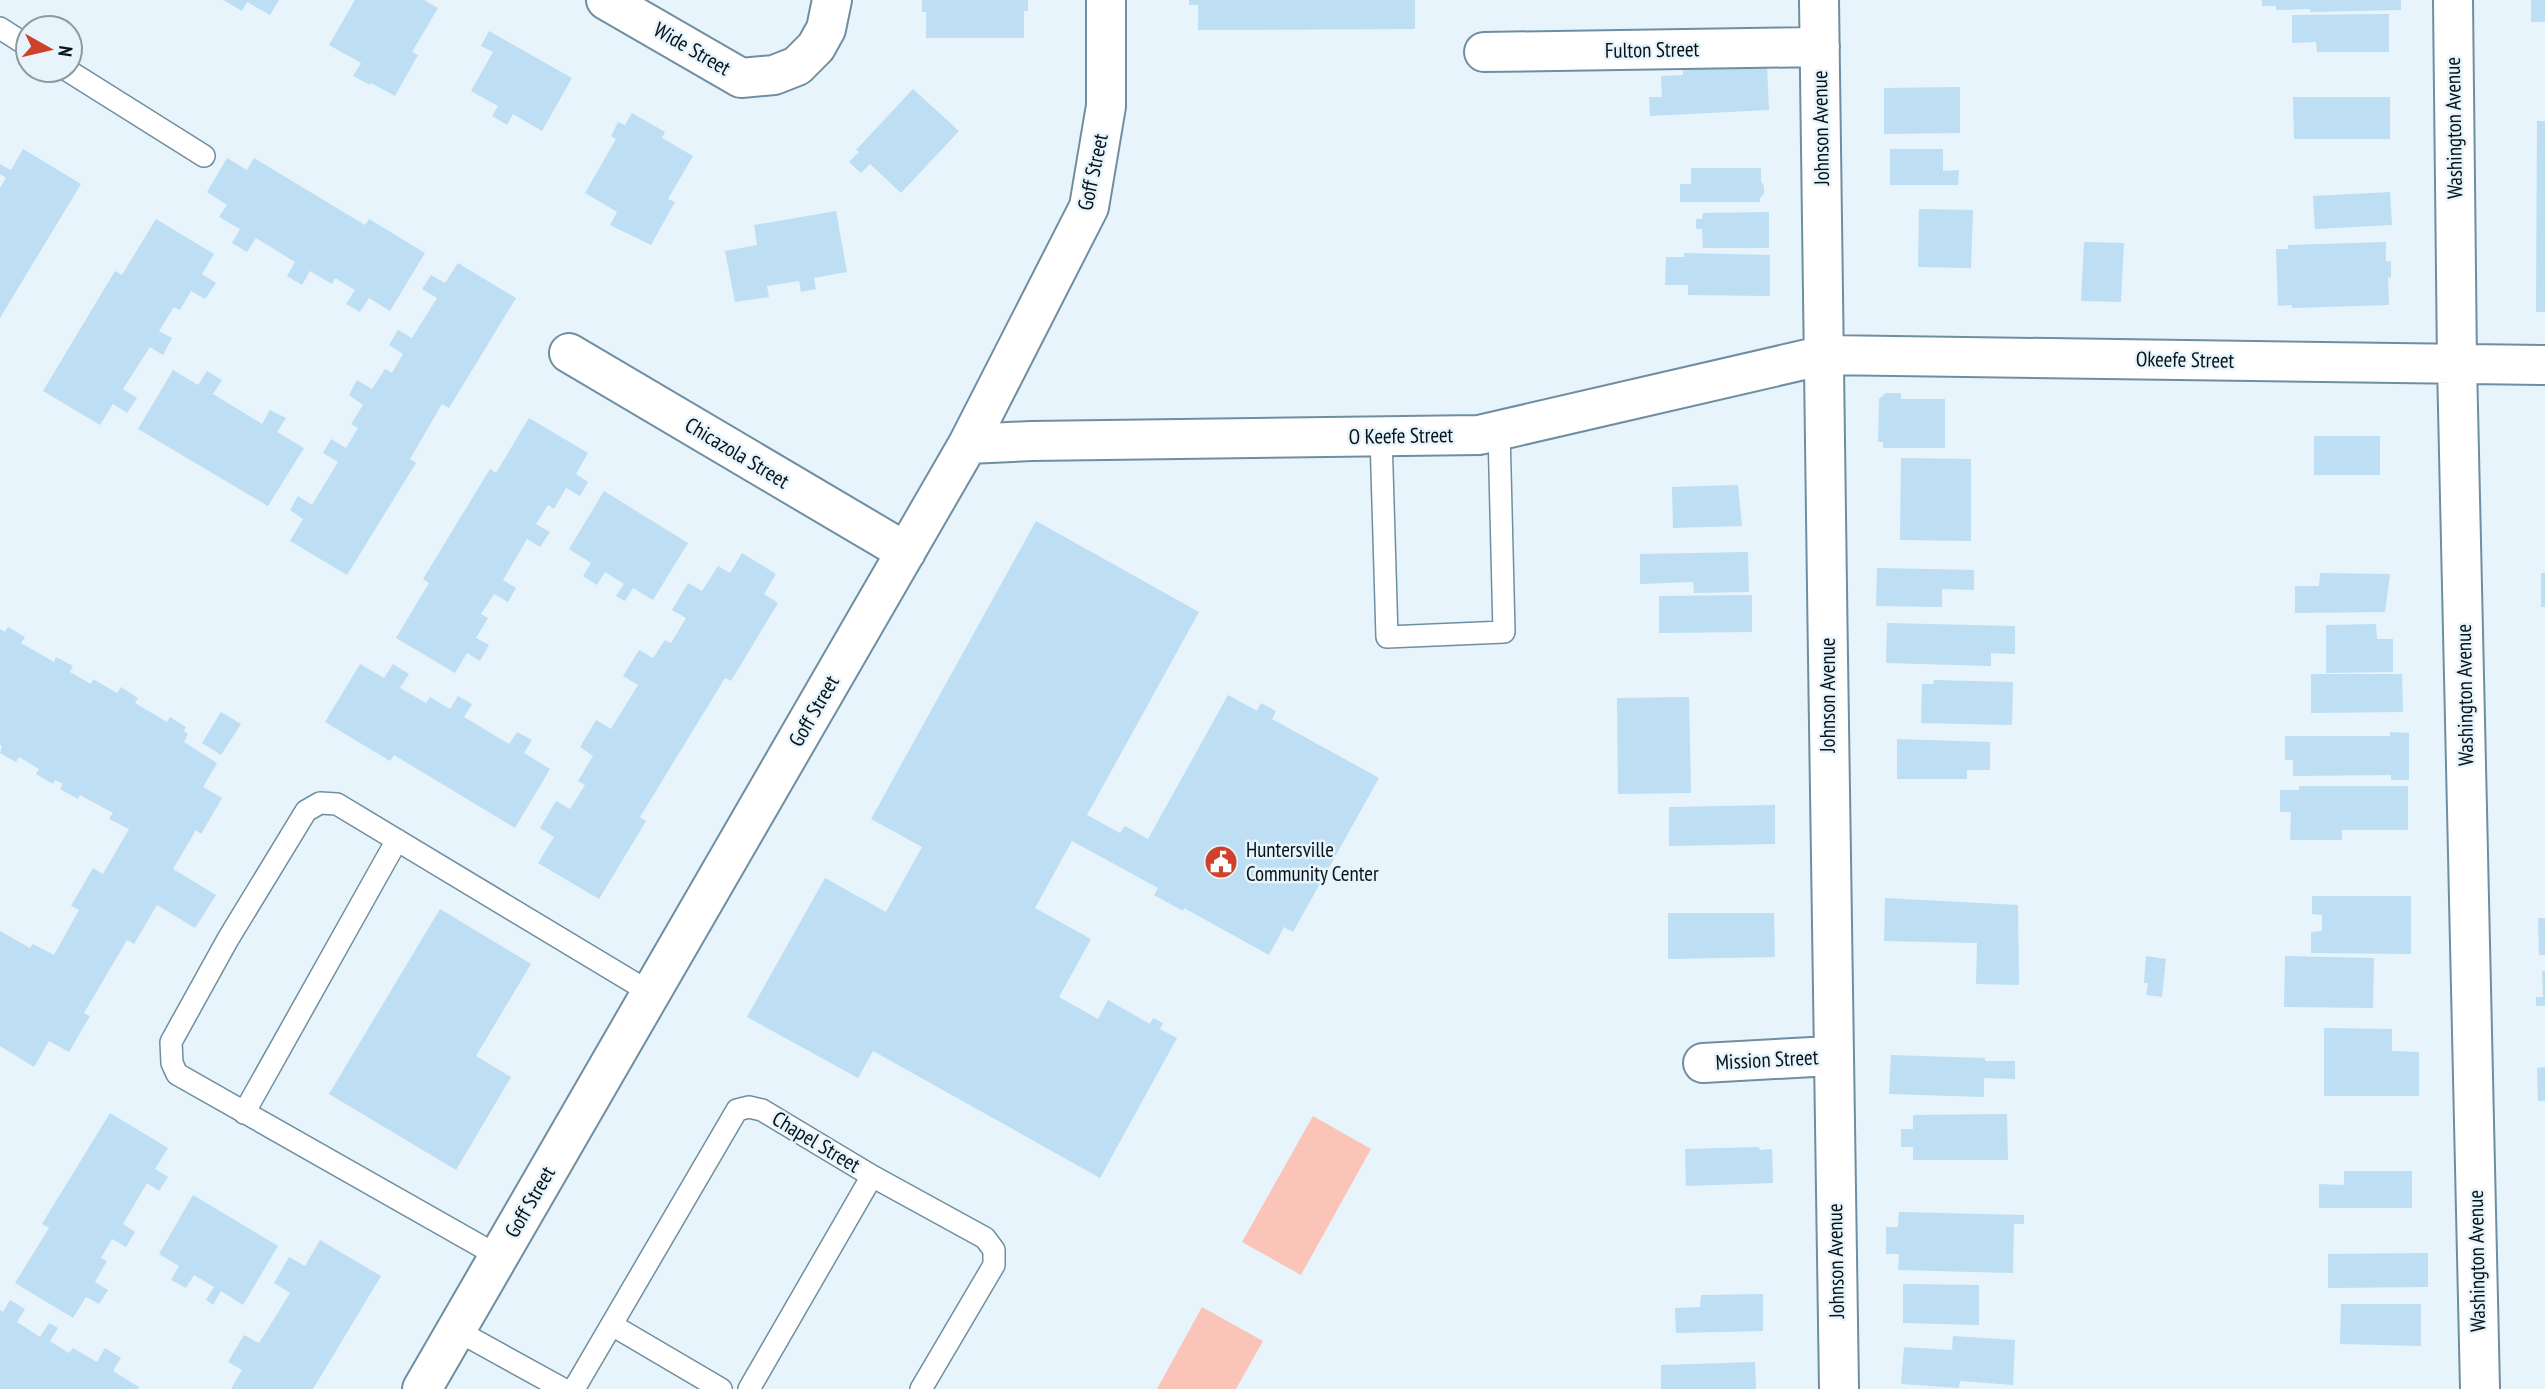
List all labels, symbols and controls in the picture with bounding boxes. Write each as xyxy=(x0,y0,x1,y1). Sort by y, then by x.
north arrow xyxy=(14,14,84,84)
street label: Wide Street xyxy=(649,16,736,81)
street label: Fulton Street xyxy=(1605,35,1700,64)
text: N xyxy=(53,45,78,58)
street label: Washington Avenue xyxy=(2439,57,2468,199)
street label: Johnson Avenue xyxy=(1806,70,1835,187)
street label: Goff Street xyxy=(1071,131,1114,213)
street label: Okeefe Street xyxy=(2136,345,2235,374)
street label: Chicazola Street xyxy=(680,411,794,494)
street label: O Keefe Street xyxy=(1348,421,1454,450)
street label: Washington Avenue xyxy=(2450,624,2479,766)
street label: Johnson Avenue xyxy=(1814,638,1841,753)
street label: Goff Street xyxy=(782,670,845,751)
place label: Huntersville Community Center xyxy=(1246,836,1379,887)
public building icon: Huntersville Community Center xyxy=(1202,843,1240,881)
street label: Mission Street xyxy=(1715,1043,1819,1076)
street label: Chapel Street xyxy=(767,1105,865,1178)
street label: Goff Street xyxy=(498,1161,561,1242)
street label: Washington Avenue xyxy=(2462,1190,2491,1332)
street label: Johnson Avenue xyxy=(1821,1203,1850,1320)

